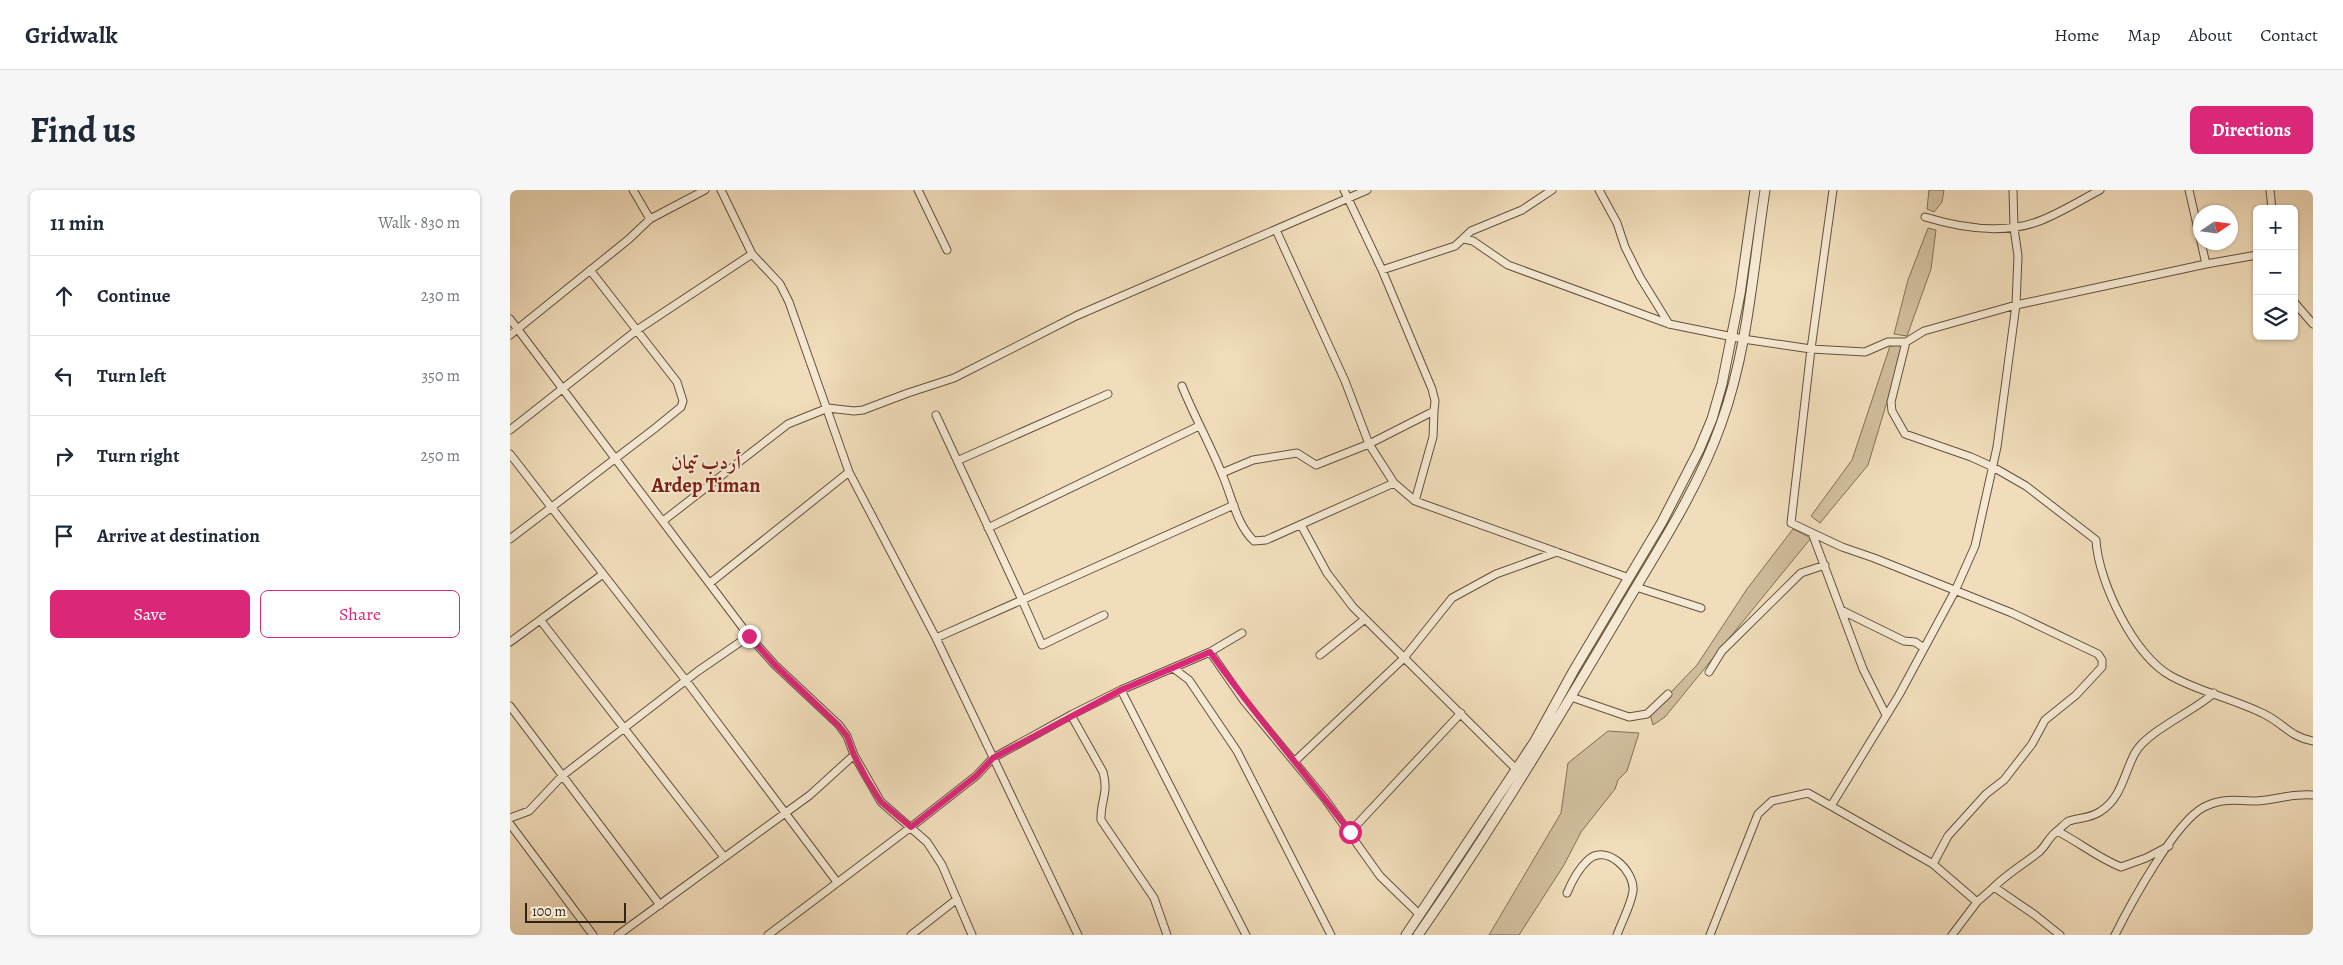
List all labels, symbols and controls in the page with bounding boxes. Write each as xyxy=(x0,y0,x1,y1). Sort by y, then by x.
text: Gridwalk xyxy=(25,19,118,51)
text: Home xyxy=(2054,23,2099,47)
text: Map xyxy=(2127,23,2160,47)
text: About xyxy=(2188,23,2232,47)
text: Contact xyxy=(2260,23,2318,47)
text: Find us xyxy=(30,106,136,154)
button: Directions xyxy=(2190,106,2313,154)
north arrow xyxy=(2193,205,2238,250)
map controls xyxy=(2253,205,2298,340)
button: + xyxy=(2253,205,2298,250)
text: 11 min xyxy=(50,209,104,237)
text: Walk · 830 m xyxy=(378,212,460,234)
button: − xyxy=(2253,250,2298,295)
icon: ahead xyxy=(50,282,78,310)
text: Continue xyxy=(97,283,171,309)
text: 230 m xyxy=(421,285,460,307)
button: layers xyxy=(2253,295,2298,340)
icon: left xyxy=(50,362,78,390)
text: Turn left xyxy=(97,363,166,389)
text: 350 m xyxy=(421,365,460,387)
icon: right xyxy=(50,442,78,470)
text: Turn right xyxy=(97,443,179,469)
text: 250 m xyxy=(421,445,460,467)
district label: أردب تيمان Ardep Timan xyxy=(651,449,760,499)
icon: arrive xyxy=(50,522,78,550)
text: Arrive at destination xyxy=(97,523,260,549)
button: Save xyxy=(50,590,250,638)
button: Share xyxy=(260,590,460,638)
route end xyxy=(738,625,761,648)
route start xyxy=(1339,821,1362,844)
scale bar xyxy=(525,900,626,923)
text: 100 m xyxy=(532,902,566,921)

